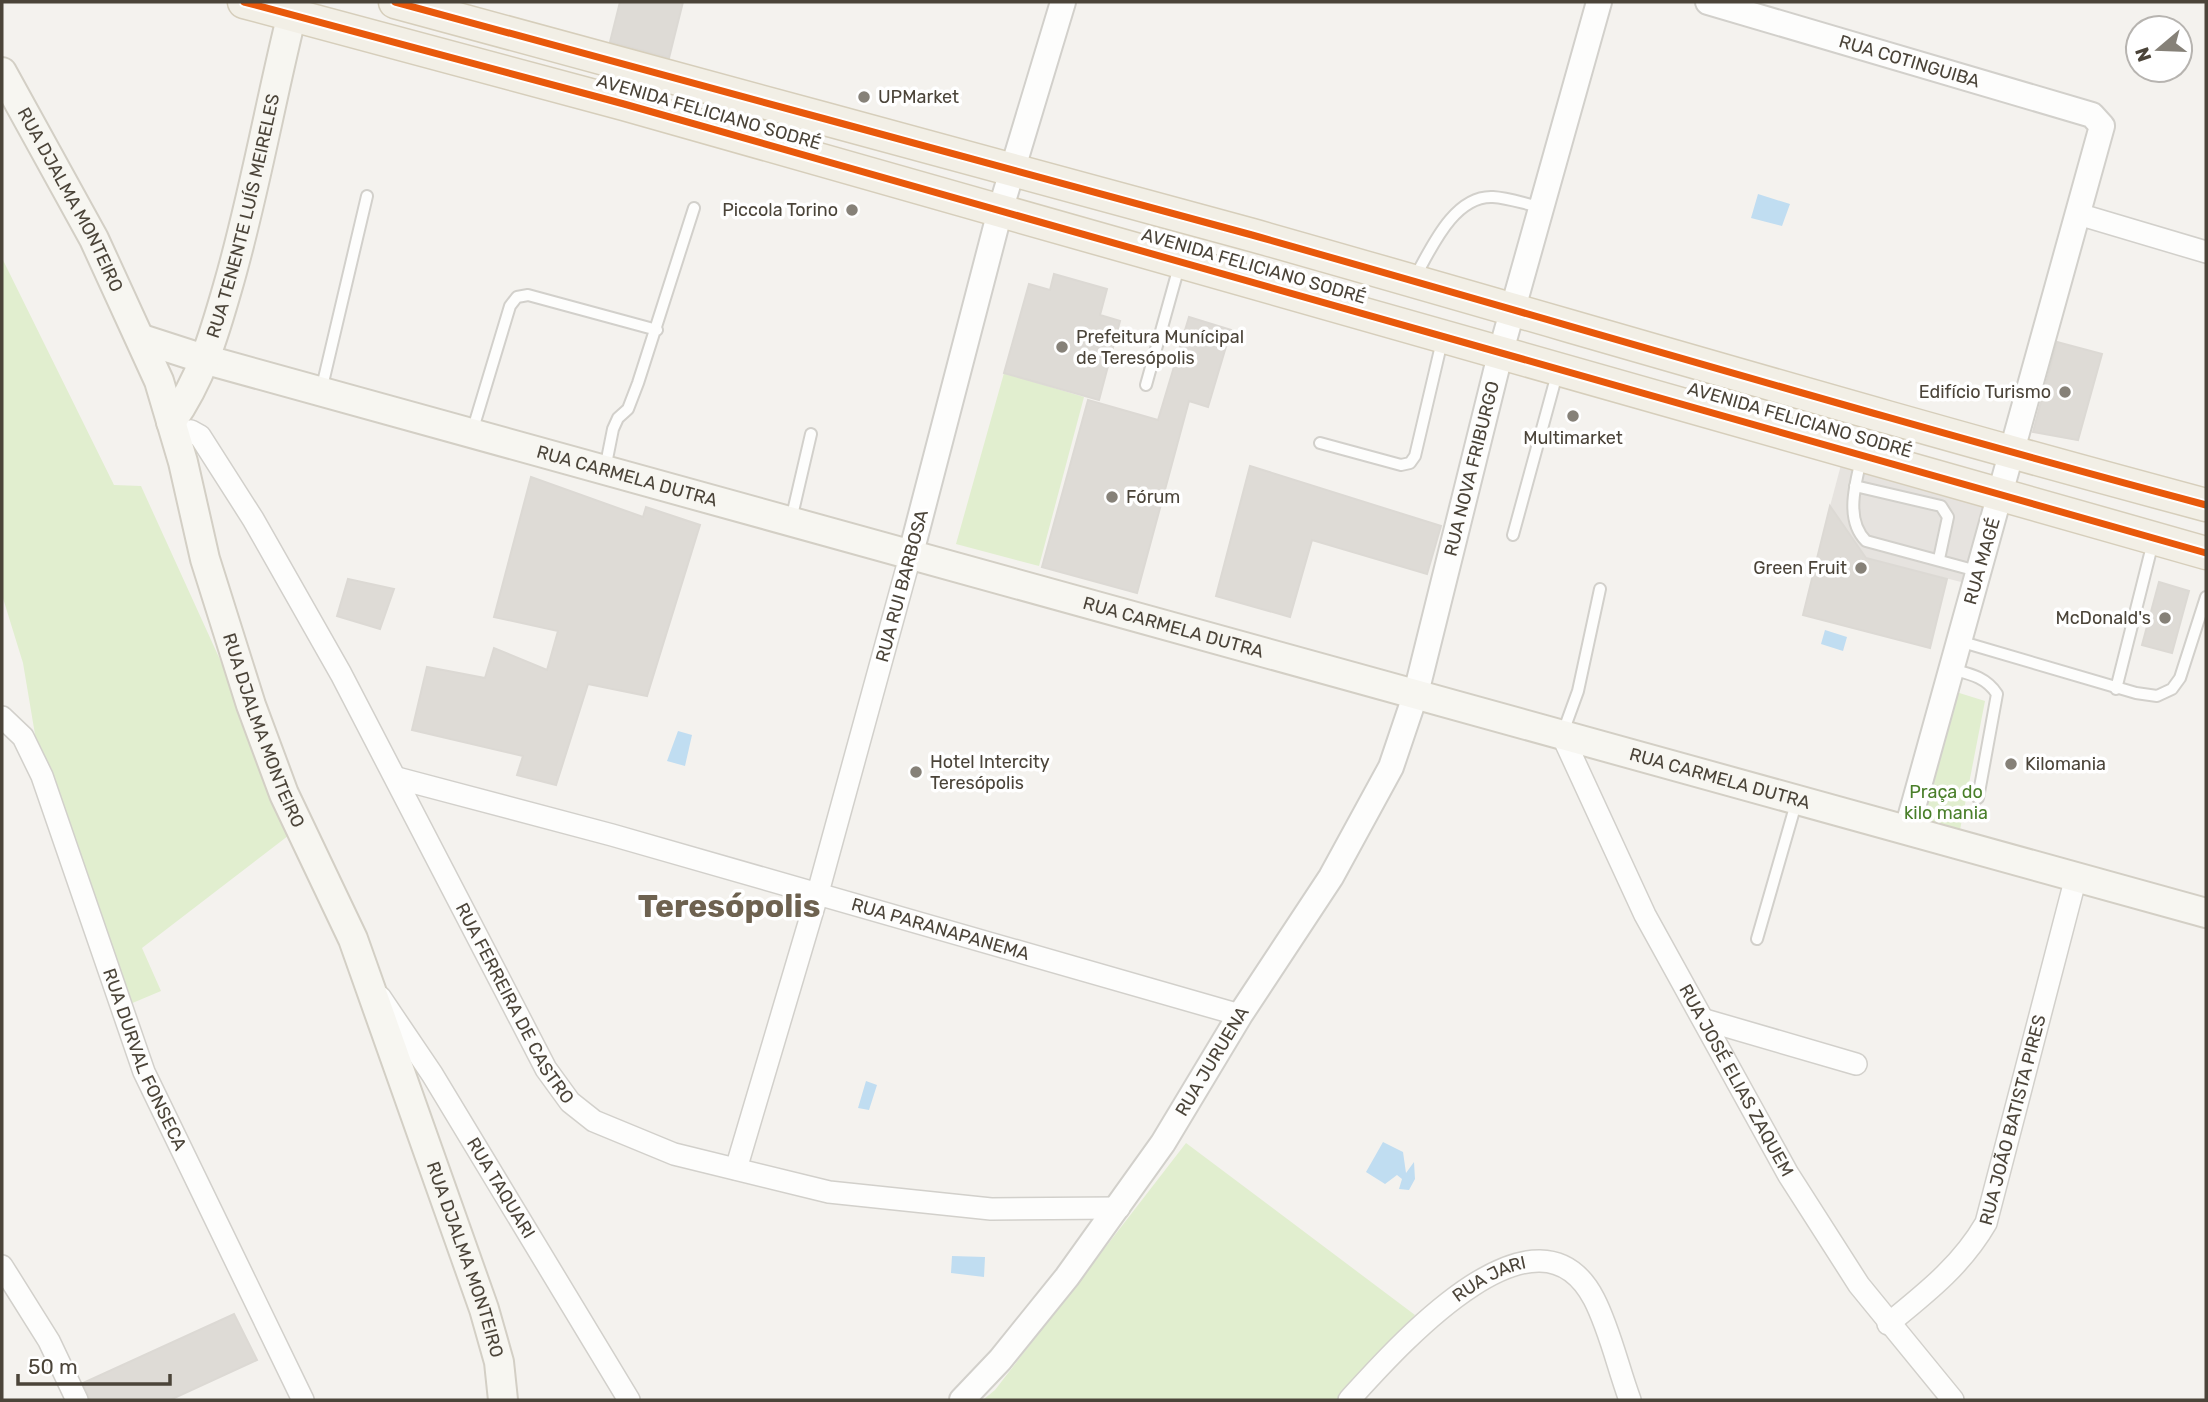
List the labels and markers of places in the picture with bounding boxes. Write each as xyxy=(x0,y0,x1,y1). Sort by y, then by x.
place label: UPMarket xyxy=(878,86,959,108)
marker: UPMarket xyxy=(856,89,872,105)
place label: Piccola Torino xyxy=(722,199,838,221)
marker: Piccola Torino xyxy=(844,202,860,218)
place label: Prefeitura Munícipal de Teresópolis xyxy=(1076,326,1244,369)
marker: Prefeitura Munícipal de Teresópolis xyxy=(1054,339,1070,355)
place label: Edifício Turismo xyxy=(1919,381,2051,403)
marker: Edifício Turismo xyxy=(2057,384,2073,400)
marker: Multimarket xyxy=(1565,408,1581,424)
place label: Multimarket xyxy=(1523,427,1623,449)
place label: Fórum xyxy=(1126,486,1180,508)
marker: Fórum xyxy=(1104,489,1120,505)
place label: Green Fruit xyxy=(1753,557,1847,579)
marker: Green Fruit xyxy=(1853,560,1869,576)
place label: McDonald's xyxy=(2055,607,2151,629)
marker: McDonald's xyxy=(2157,610,2173,626)
place label: Hotel Intercity Teresópolis xyxy=(930,751,1050,794)
place label: Kilomania xyxy=(2025,753,2106,775)
marker: Kilomania xyxy=(2003,756,2019,772)
marker: Hotel Intercity Teresópolis xyxy=(908,764,924,780)

